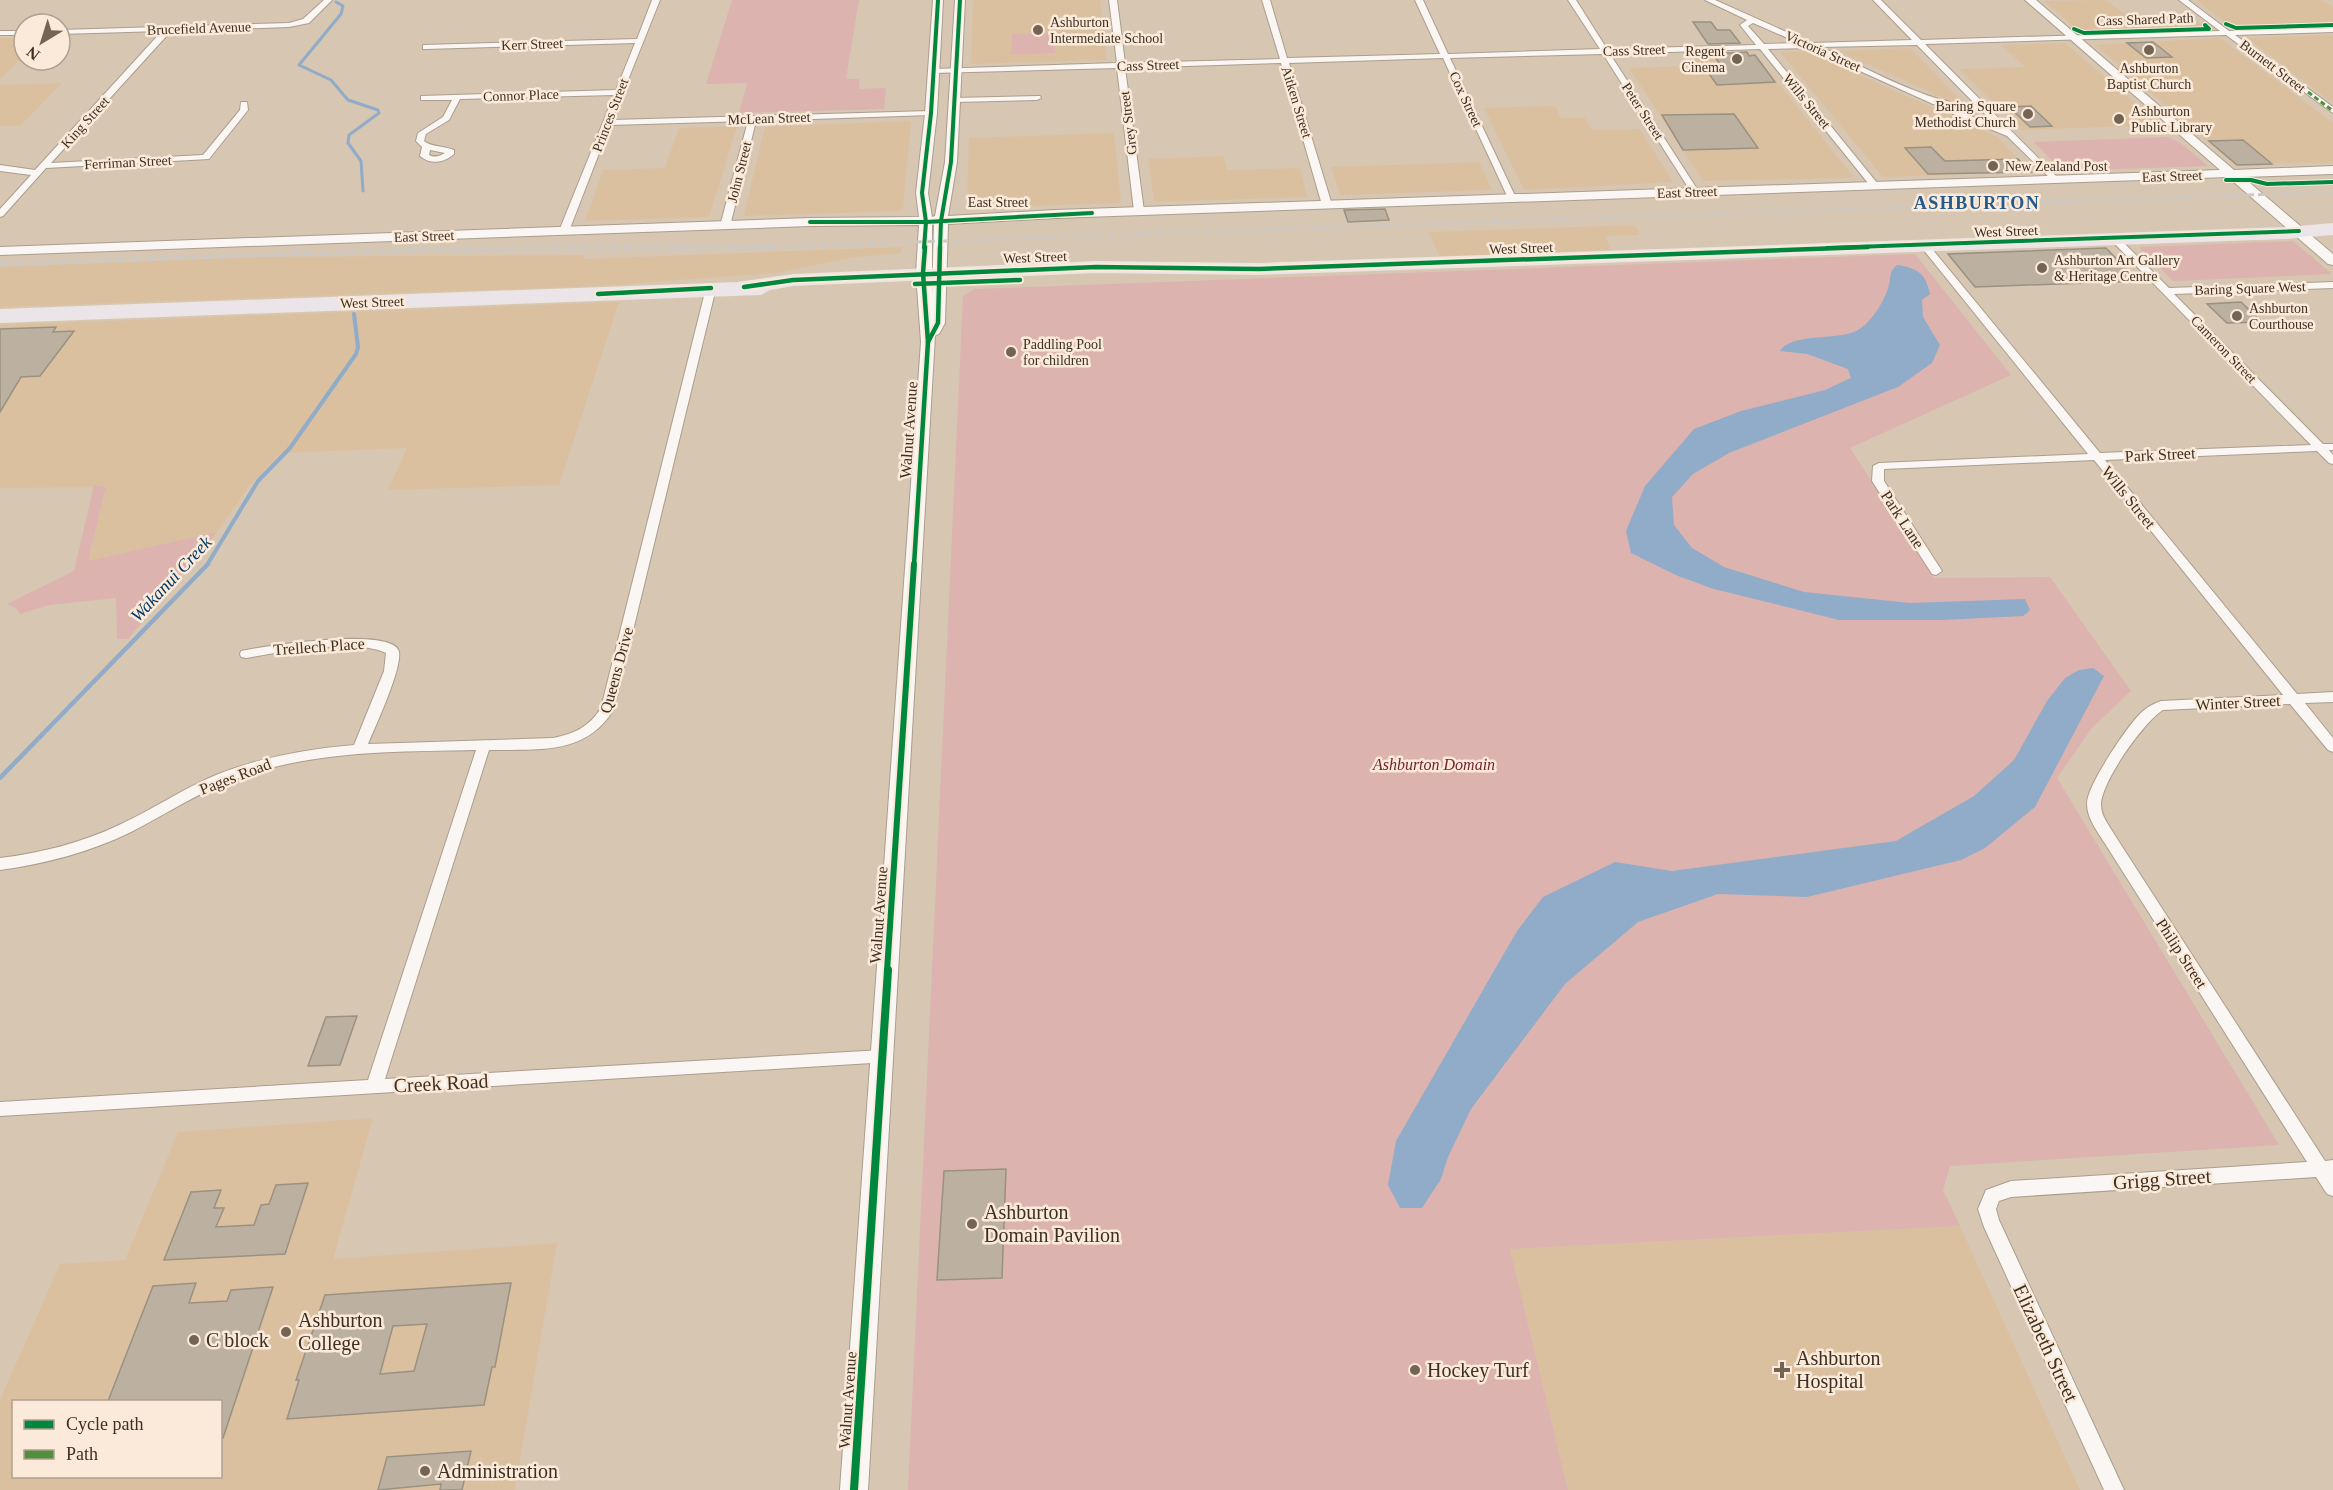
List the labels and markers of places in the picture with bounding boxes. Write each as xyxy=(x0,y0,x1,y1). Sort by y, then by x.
place label: Ashburton Intermediate School xyxy=(1050,15,1163,46)
marker: Ashburton Intermediate School xyxy=(1031,23,1045,37)
marker: Ashburton Baptist Church xyxy=(2142,43,2156,57)
place label: Regent Cinema xyxy=(1681,44,1726,75)
marker: Regent Cinema xyxy=(1730,52,1744,66)
place label: Ashburton Baptist Church xyxy=(2107,61,2191,92)
place label: Baring Square Methodist Church xyxy=(1915,99,2016,130)
place label: Ashburton Public Library xyxy=(2131,104,2212,135)
marker: Baring Square Methodist Church xyxy=(2021,107,2035,121)
marker: Ashburton Public Library xyxy=(2112,112,2126,126)
marker: New Zealand Post xyxy=(1986,159,2000,173)
place label: New Zealand Post xyxy=(2005,159,2108,174)
place label: Ashburton Art Gallery & Heritage Centre xyxy=(2054,253,2180,284)
marker: Ashburton Art Gallery & Heritage Centre xyxy=(2035,261,2049,275)
place label: Ashburton Courthouse xyxy=(2249,301,2314,332)
marker: Ashburton Courthouse xyxy=(2230,309,2244,323)
place label: Paddling Pool for children xyxy=(1023,337,1102,368)
marker: Paddling Pool for children xyxy=(1004,345,1018,359)
place label: Ashburton Domain Pavilion xyxy=(984,1201,1120,1246)
marker: Ashburton Domain Pavilion xyxy=(965,1217,979,1231)
place label: Ashburton College xyxy=(298,1309,382,1355)
marker: Ashburton College xyxy=(279,1325,293,1339)
place label: C block xyxy=(206,1329,269,1351)
marker: C block xyxy=(187,1333,201,1347)
place label: Ashburton Hospital xyxy=(1796,1347,1880,1393)
place label: Hockey Turf xyxy=(1427,1359,1529,1382)
marker: Ashburton Hospital xyxy=(1773,1361,1791,1379)
marker: Hockey Turf xyxy=(1408,1363,1422,1377)
place label: Administration xyxy=(437,1460,558,1482)
marker: Administration xyxy=(418,1464,432,1478)

